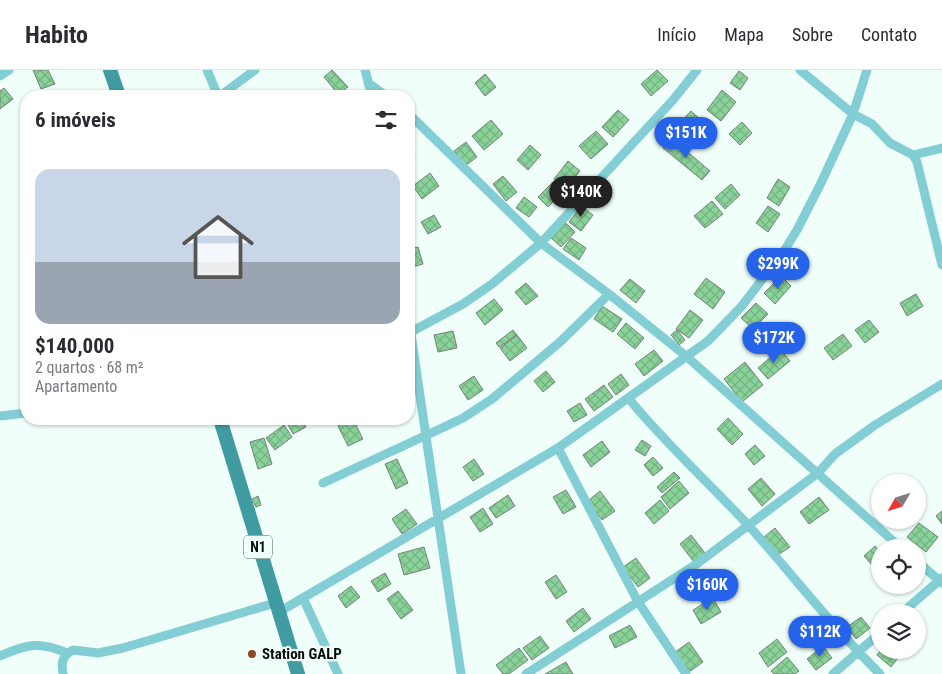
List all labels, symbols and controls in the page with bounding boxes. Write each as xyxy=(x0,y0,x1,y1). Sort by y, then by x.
text: Habito xyxy=(25,21,88,49)
text: Início xyxy=(657,24,696,45)
text: Mapa xyxy=(724,24,764,45)
text: Sobre xyxy=(792,24,833,45)
text: Contato xyxy=(861,24,917,45)
icon: filters xyxy=(372,106,400,134)
text: 6 imóveis xyxy=(35,108,116,132)
pin: $151K xyxy=(651,116,721,159)
text: $151K xyxy=(665,123,707,142)
pin: $140K xyxy=(546,176,616,218)
text: $140K xyxy=(560,182,602,201)
icon: home xyxy=(173,202,263,292)
pin: $299K xyxy=(743,248,813,290)
text: $299K xyxy=(757,254,799,273)
pin: $172K xyxy=(739,322,809,364)
text: $172K xyxy=(753,328,795,347)
text: $140,000 xyxy=(35,334,114,358)
text: 2 quartos · 68 m² xyxy=(35,358,143,377)
text: Apartamento xyxy=(35,377,117,396)
north arrow xyxy=(871,474,926,529)
map controls xyxy=(871,474,926,659)
road number: N1 xyxy=(244,536,272,558)
button: locate xyxy=(871,539,926,594)
pin: $160K xyxy=(672,568,742,611)
text: $160K xyxy=(686,575,728,594)
button: layers xyxy=(871,604,926,659)
pin: $112K xyxy=(785,616,855,658)
text: $112K xyxy=(799,622,841,641)
place label: Station GALP xyxy=(262,645,342,663)
marker: Station GALP xyxy=(246,648,258,660)

